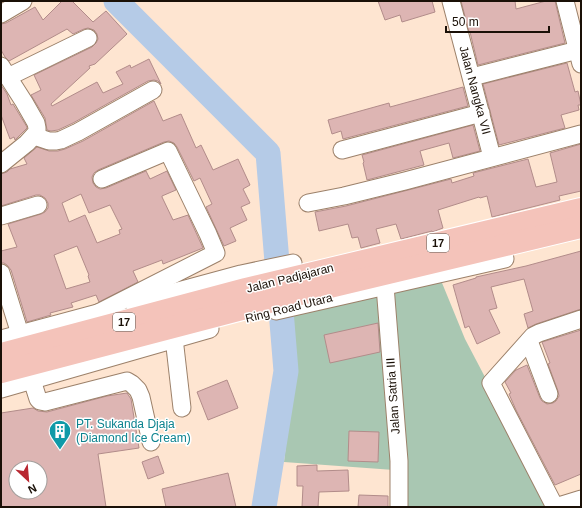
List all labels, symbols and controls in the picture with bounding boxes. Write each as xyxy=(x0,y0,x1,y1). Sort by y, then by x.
scale bar xyxy=(446,8,549,34)
text: 50 m xyxy=(452,15,479,29)
street label: Jalan Nangka VII xyxy=(456,44,494,136)
road number: 17 xyxy=(427,234,449,252)
street label: Jalan Padjajaran xyxy=(245,260,335,296)
street label: Ring Road Utara xyxy=(244,290,334,326)
road number: 17 xyxy=(113,313,135,331)
street label: Jalan Satria III xyxy=(383,357,403,435)
place label: PT. Sukanda Djaja (Diamond Ice Cream) xyxy=(76,417,191,445)
building icon: PT. Sukanda Djaja (Diamond Ice Cream) xyxy=(47,418,73,451)
north arrow xyxy=(8,460,48,500)
text: N xyxy=(26,482,39,496)

